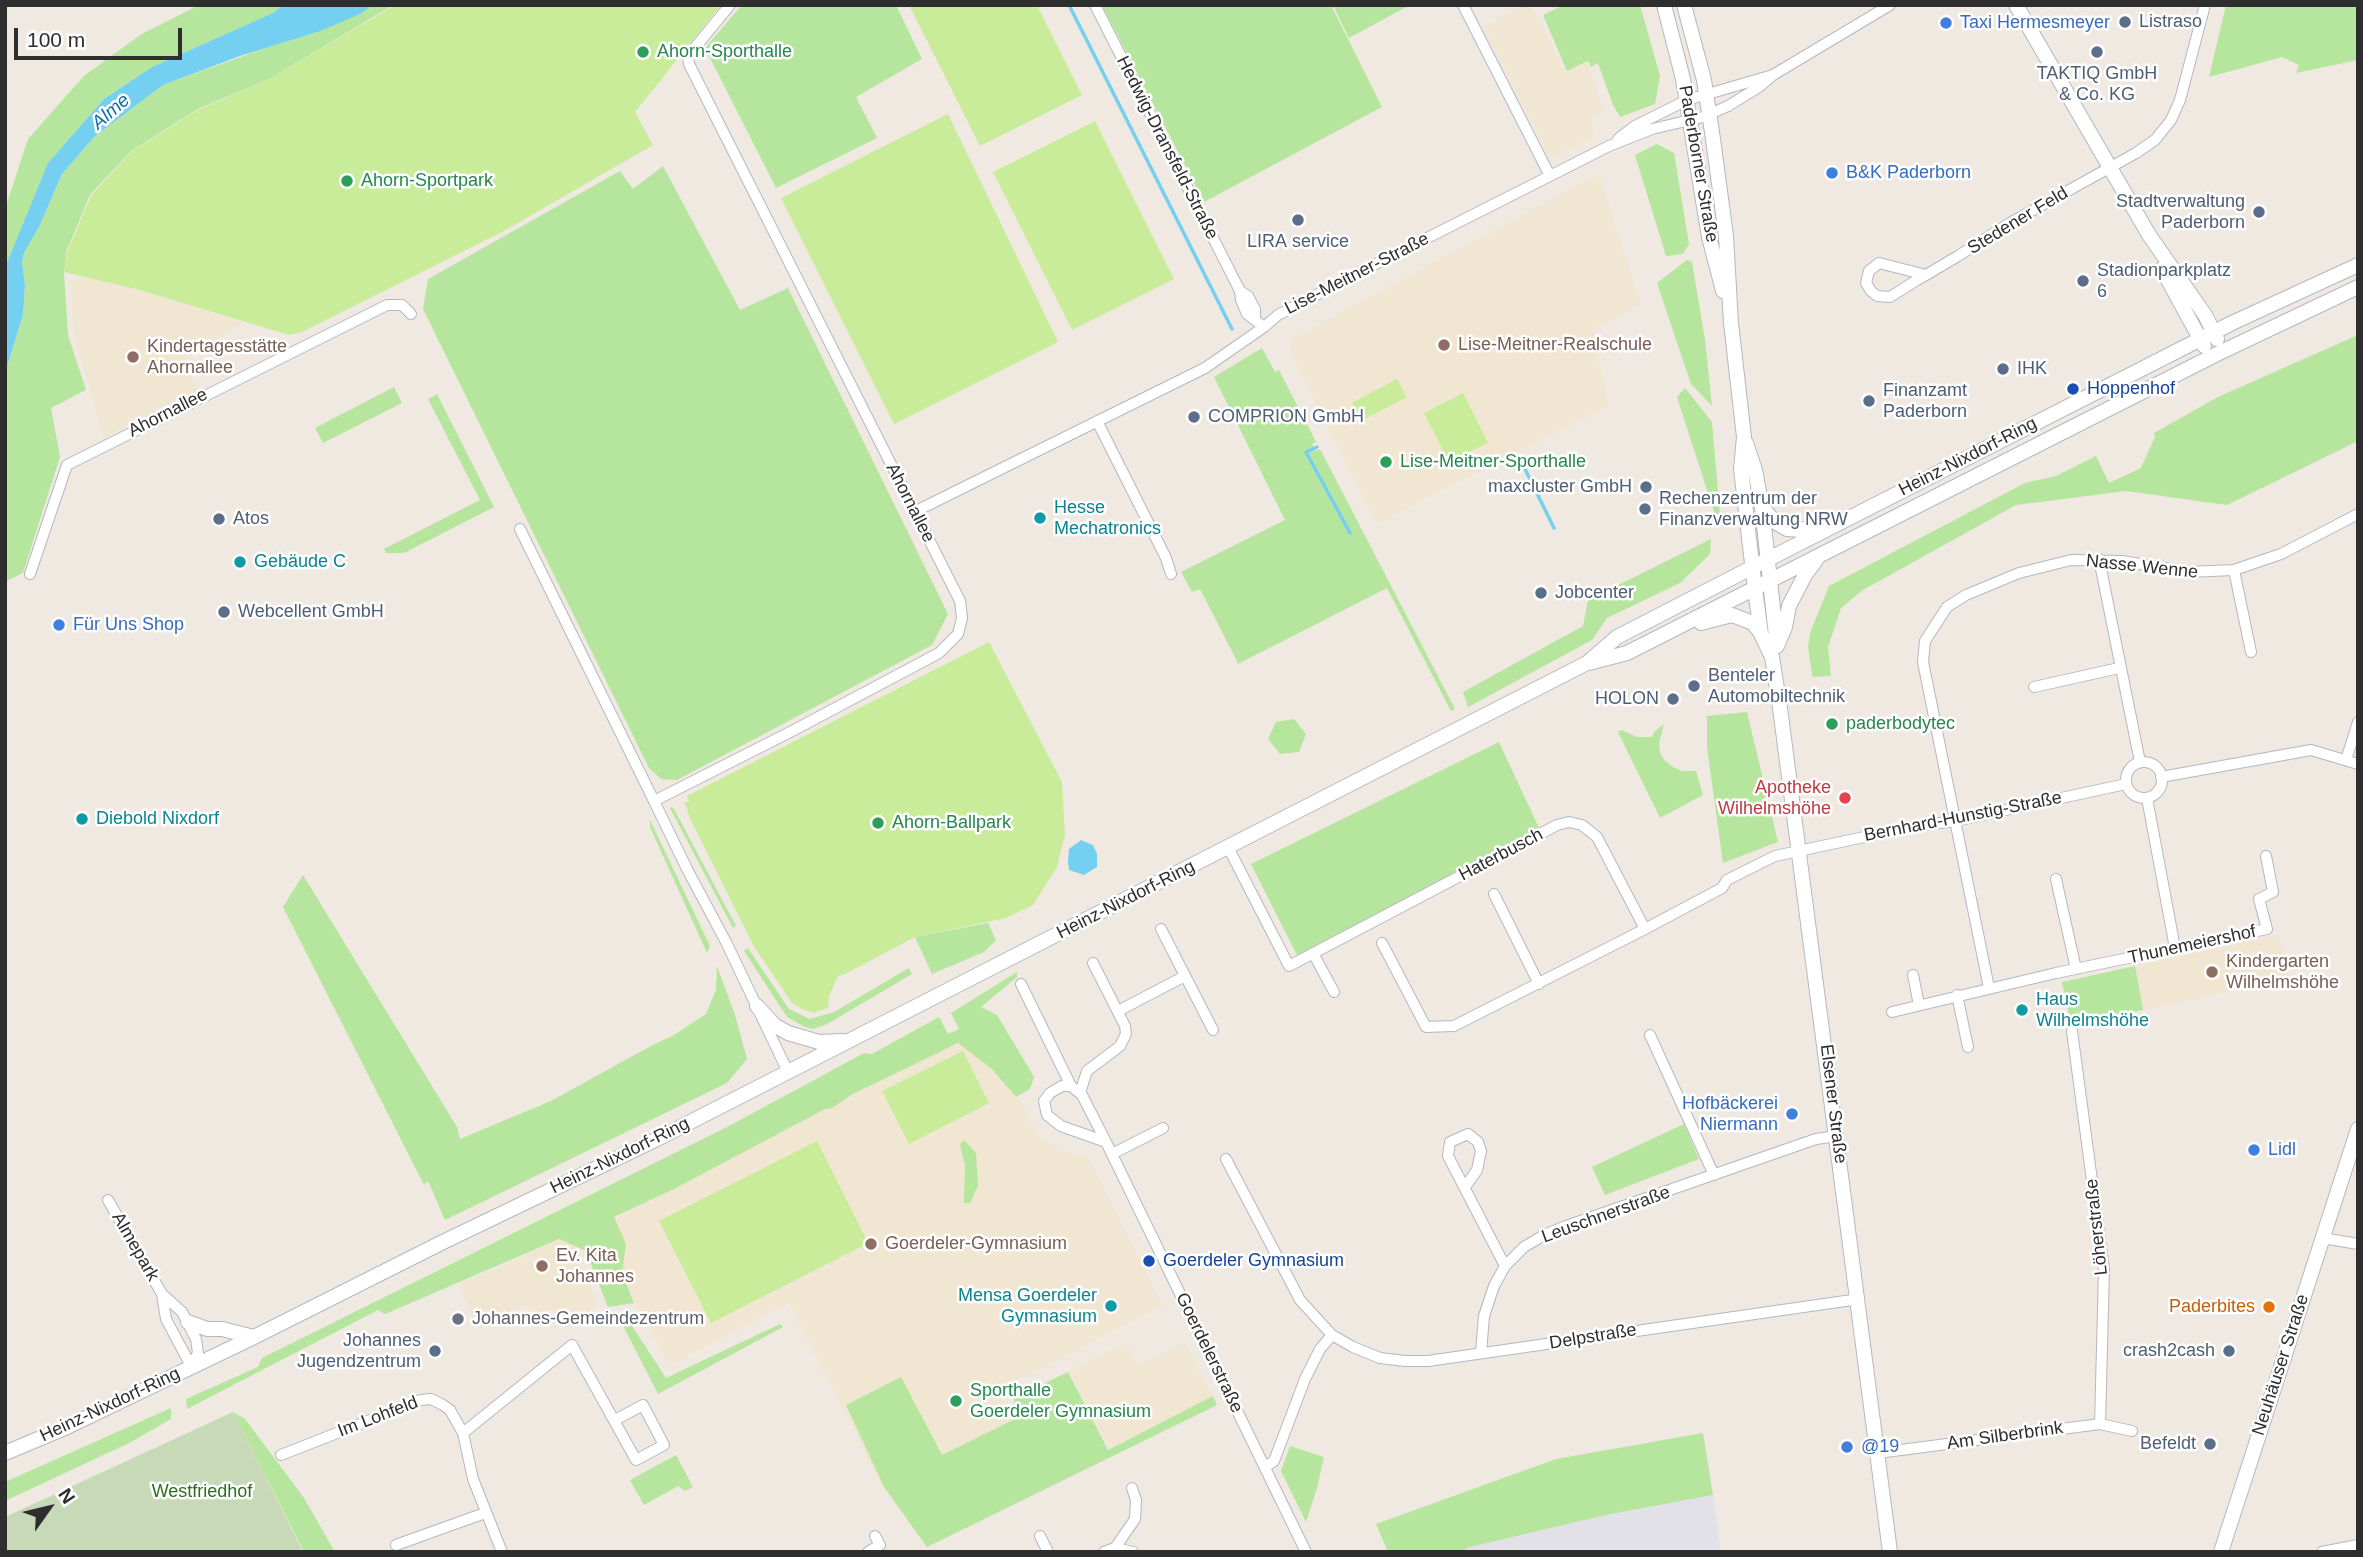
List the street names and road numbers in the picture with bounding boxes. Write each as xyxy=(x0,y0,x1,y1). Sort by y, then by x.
street label: Hedwig-Dransfeld-Straße xyxy=(1111,53,1223,243)
street label: Paderborner Straße xyxy=(1674,84,1722,244)
street label: Stedener Feld xyxy=(1964,183,2072,259)
street label: Lise-Meitner-Straße xyxy=(1281,228,1433,320)
street label: Ahornallee xyxy=(125,384,211,442)
street label: Heinz-Nixdorf-Ring xyxy=(1895,413,2041,501)
street label: Ahornallee xyxy=(881,460,939,546)
street label: Nasse Wenne xyxy=(2085,550,2199,584)
street label: Bernhard-Hunstig-Straße xyxy=(1862,787,2064,847)
street label: Haterbusch xyxy=(1455,824,1547,886)
street label: Heinz-Nixdorf-Ring xyxy=(1053,856,1199,944)
street label: Thunemeiershof xyxy=(2126,921,2258,969)
street label: Elsener Straße xyxy=(1815,1043,1851,1165)
street label: Heinz-Nixdorf-Ring xyxy=(547,1113,693,1199)
street label: Löherstraße xyxy=(2081,1178,2113,1276)
street label: Leuschnerstraße xyxy=(1539,1182,1673,1248)
street label: Almepark xyxy=(107,1209,163,1285)
street label: Goerdelerstraße xyxy=(1171,1289,1247,1417)
street label: Neuhäuser Straße xyxy=(2248,1292,2314,1438)
street label: Delpstraße xyxy=(1548,1319,1638,1355)
street label: Heinz-Nixdorf-Ring xyxy=(37,1363,183,1447)
street label: Im Lohfeld xyxy=(335,1392,421,1442)
street label: Am Silberbrink xyxy=(1946,1417,2064,1455)

